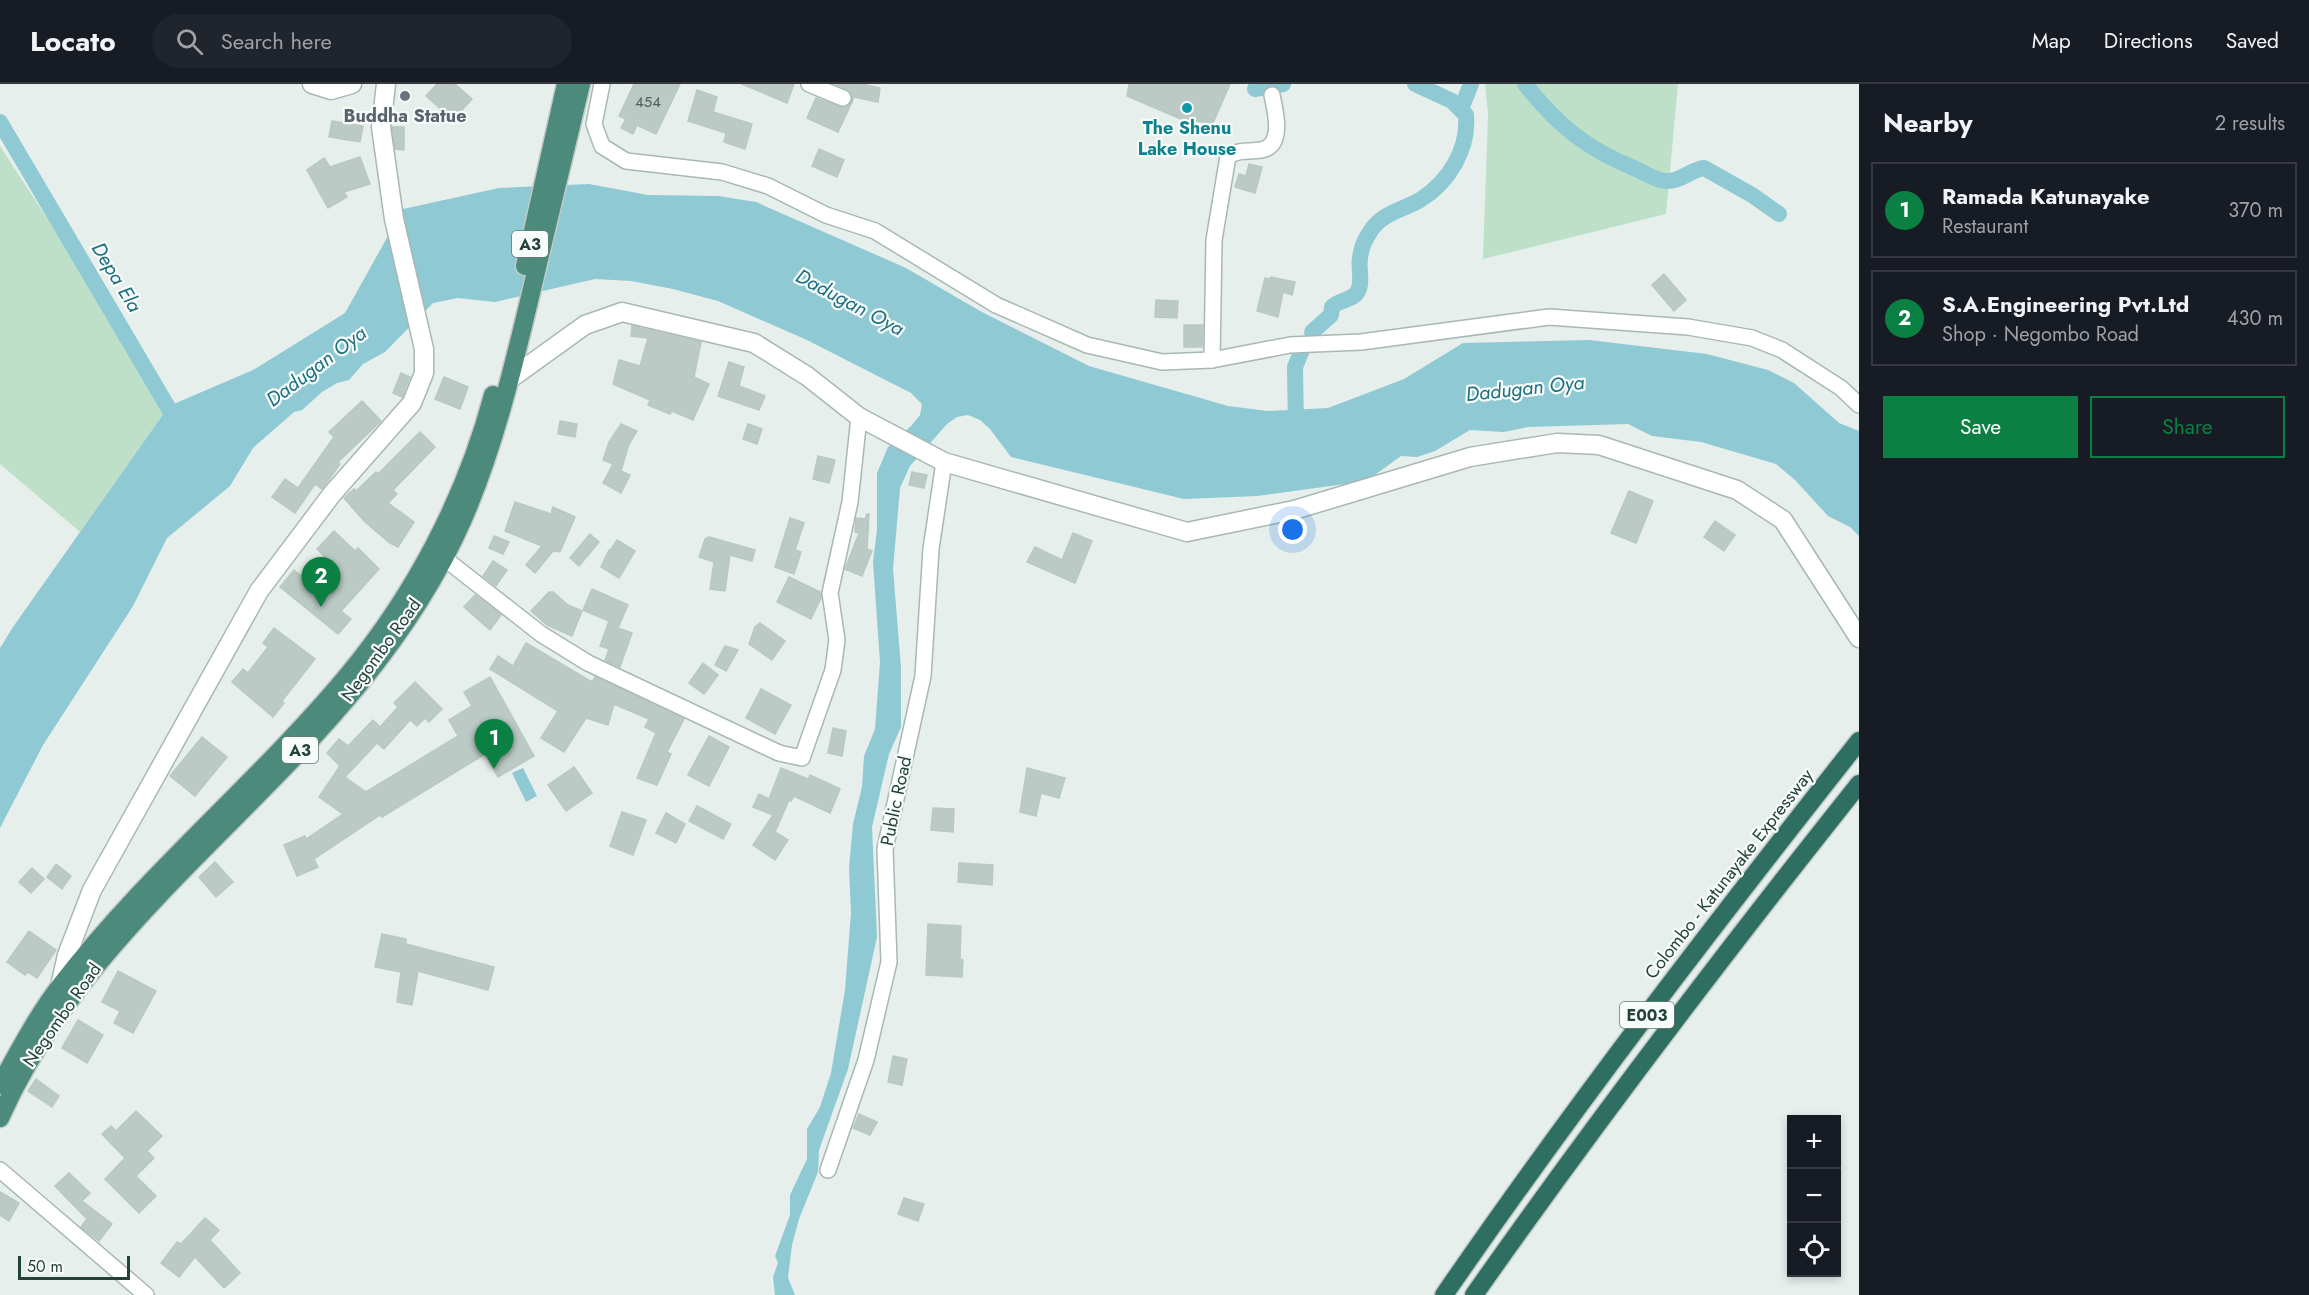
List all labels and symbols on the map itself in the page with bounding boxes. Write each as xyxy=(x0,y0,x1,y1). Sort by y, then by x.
marker: Buddha Statue xyxy=(398,89,412,103)
house number: 454 xyxy=(635,91,661,113)
marker: The Shenu Lake House xyxy=(1180,101,1194,115)
place label: Buddha Statue xyxy=(344,103,466,129)
place label: The Shenu Lake House xyxy=(1138,115,1236,162)
road number: A3 xyxy=(512,231,548,257)
water label: Depa Ela xyxy=(84,237,149,318)
water label: Dadugan Oya xyxy=(790,262,909,343)
water label: Dadugan Oya xyxy=(260,319,373,414)
water label: Dadugan Oya xyxy=(1464,368,1586,409)
your location xyxy=(1278,515,1307,544)
pin: 2 xyxy=(302,558,340,607)
street label: Negombo Road xyxy=(335,593,427,707)
pin: 1 xyxy=(474,720,514,769)
road number: A3 xyxy=(282,737,318,763)
street label: Public Road xyxy=(874,754,918,848)
street label: Colombo - Katunayake Expressway xyxy=(1639,763,1819,985)
street label: Negombo Road xyxy=(16,958,108,1072)
road number: E003 xyxy=(1620,1002,1674,1028)
scale bar xyxy=(18,1253,130,1280)

